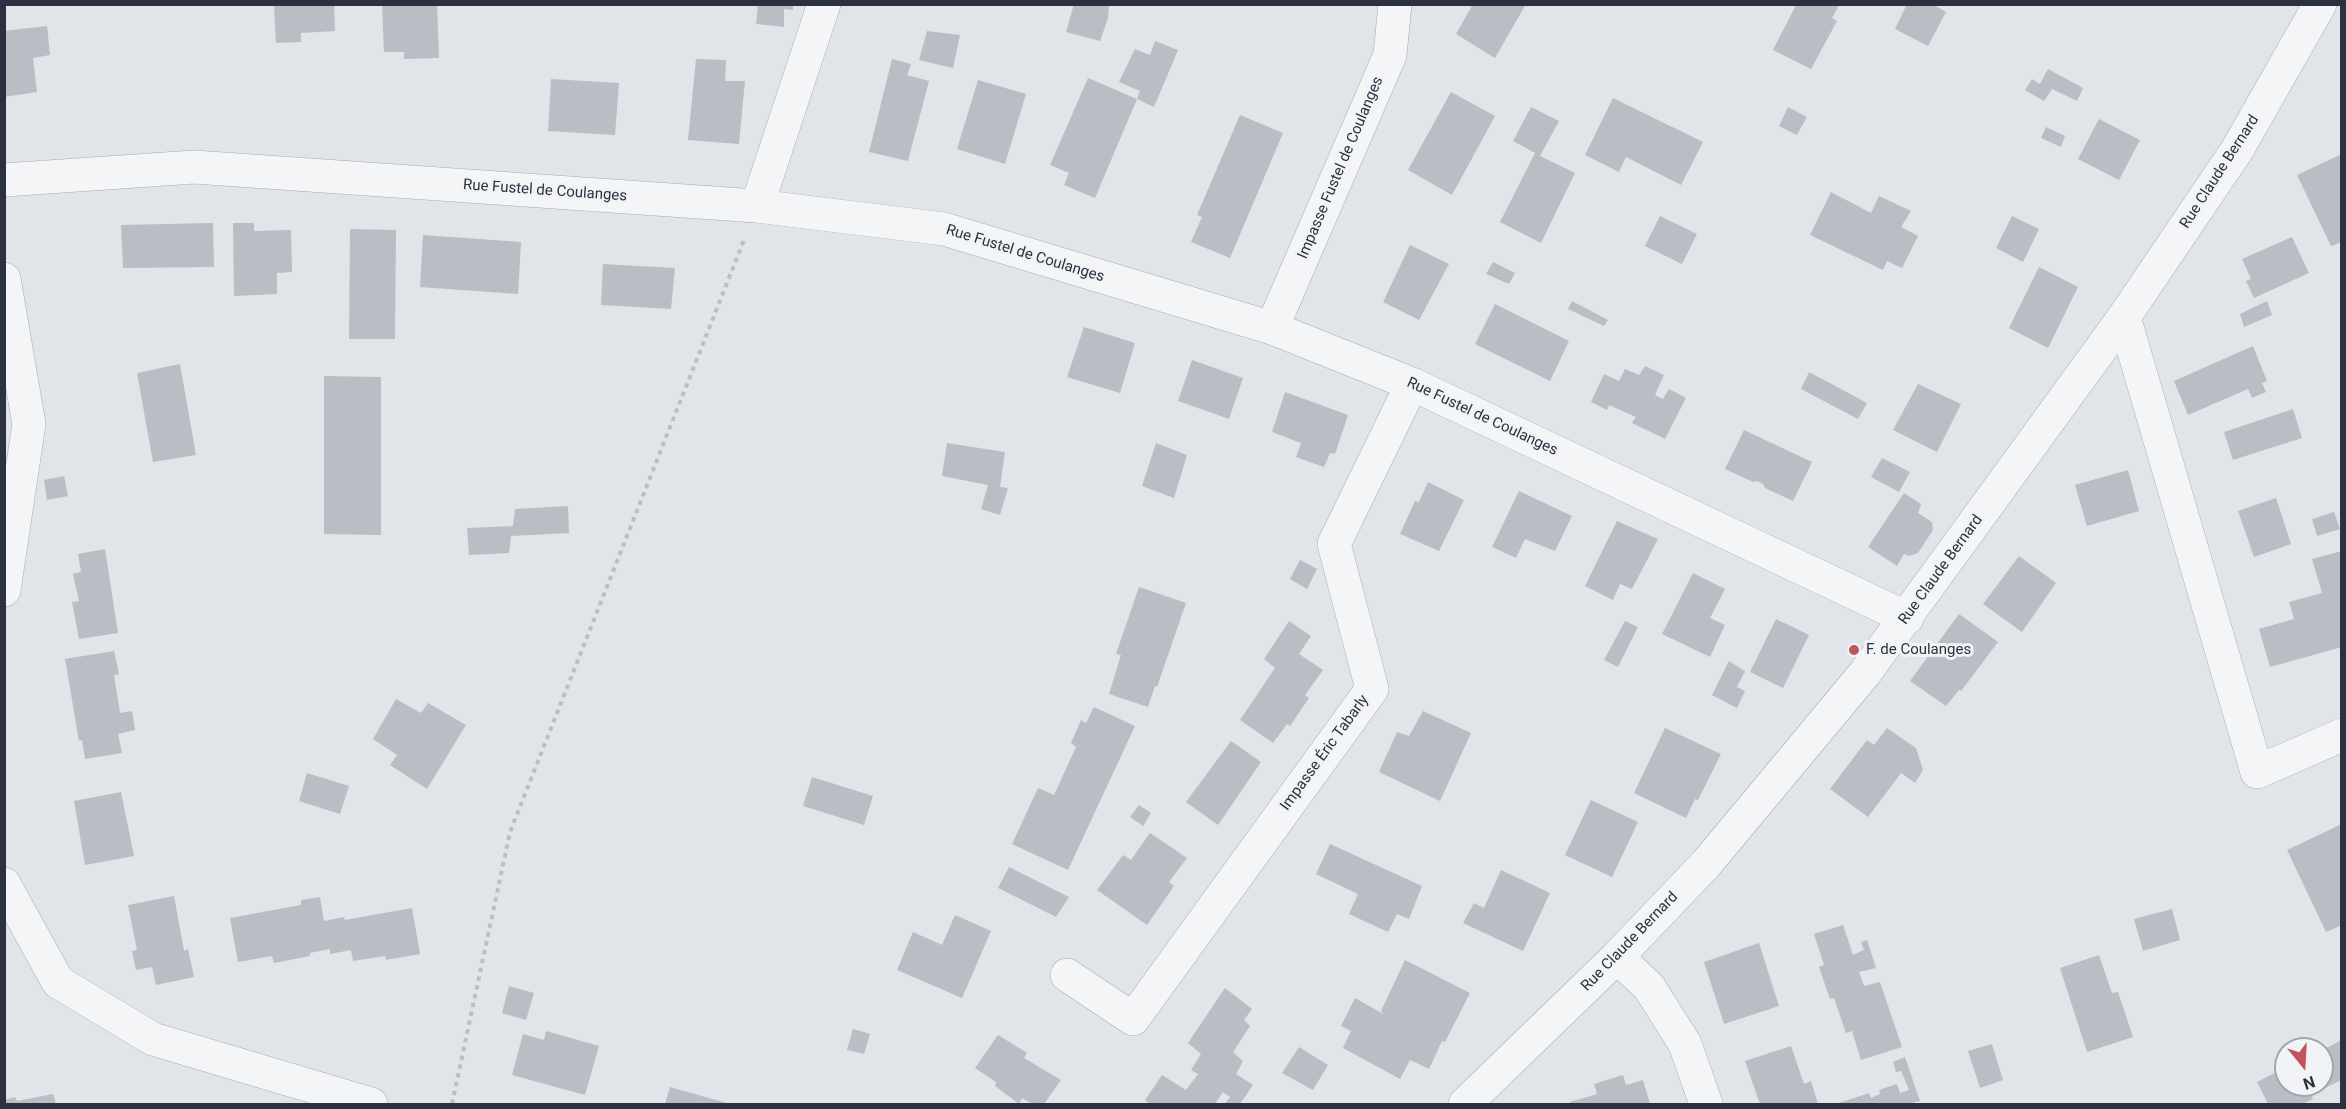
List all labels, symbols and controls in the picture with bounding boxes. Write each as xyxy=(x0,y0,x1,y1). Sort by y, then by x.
street label: Impasse Fustel de Coulanges xyxy=(1294,74,1388,262)
street label: Rue Claude Bernard xyxy=(2177,112,2263,232)
street label: Rue Fustel de Coulanges xyxy=(462,176,628,206)
street label: Rue Fustel de Coulanges xyxy=(944,221,1106,287)
street label: Rue Fustel de Coulanges xyxy=(1404,374,1560,460)
street label: Rue Claude Bernard xyxy=(1895,512,1987,628)
place label: F. de Coulanges xyxy=(1866,641,1971,659)
marker: F. de Coulanges xyxy=(1847,643,1861,657)
street label: Impasse Éric Tabarly xyxy=(1277,692,1373,814)
street label: Rue Claude Bernard xyxy=(1578,888,1682,996)
north arrow xyxy=(2274,1037,2334,1097)
text: N xyxy=(2301,1072,2317,1093)

